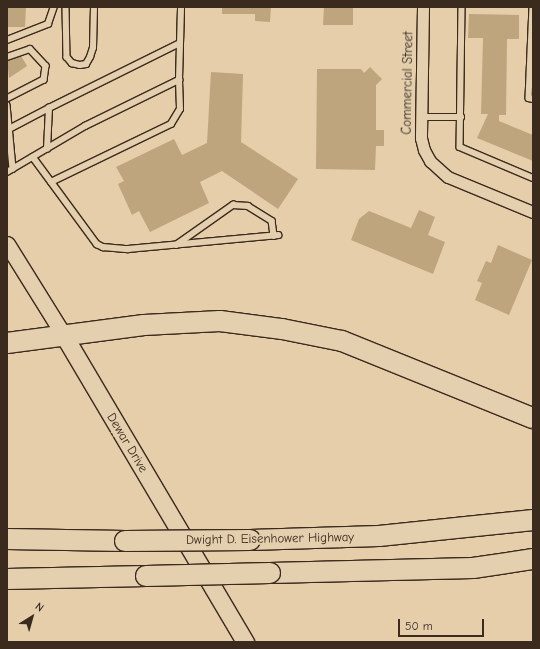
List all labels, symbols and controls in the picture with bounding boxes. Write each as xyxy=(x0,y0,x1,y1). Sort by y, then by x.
street label: Commercial Street xyxy=(399,31,417,135)
street label: Dewar Drive xyxy=(103,411,151,475)
street label: Dwight D. Eisenhower Highway xyxy=(186,530,354,548)
north arrow xyxy=(12,597,52,637)
text: N xyxy=(33,600,46,614)
scale bar xyxy=(400,611,486,637)
text: 50 m xyxy=(405,619,433,633)

